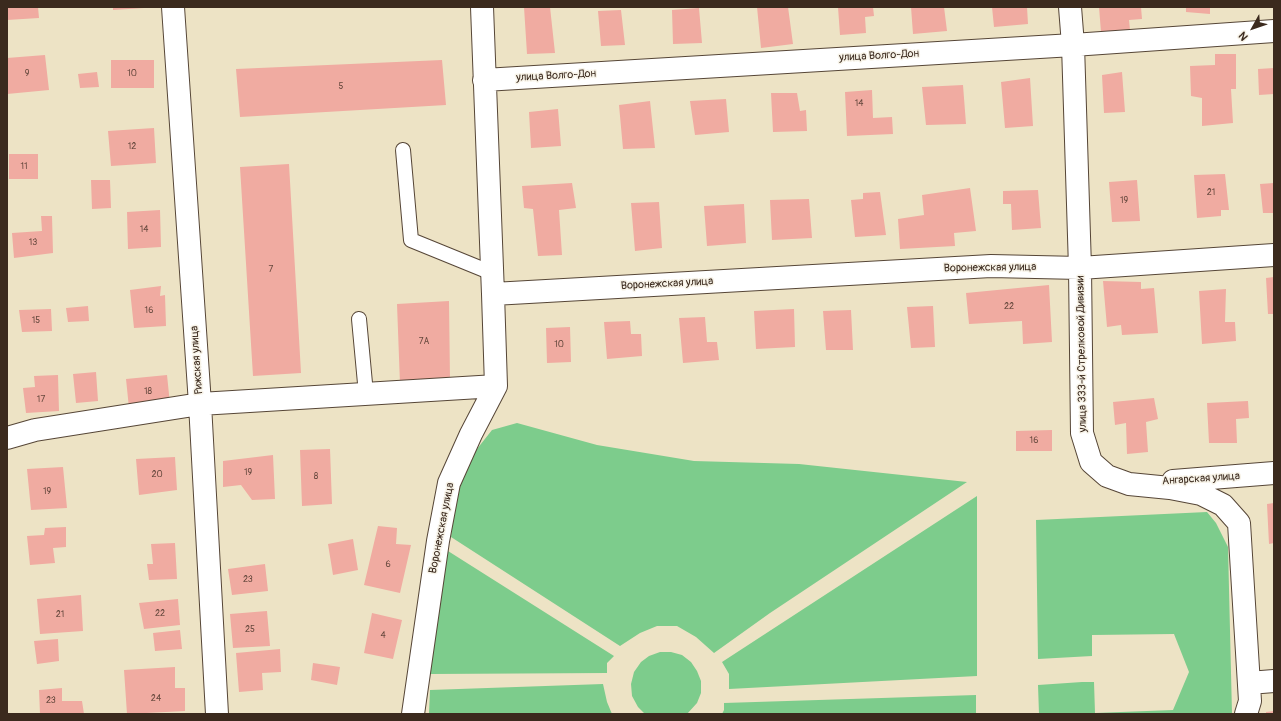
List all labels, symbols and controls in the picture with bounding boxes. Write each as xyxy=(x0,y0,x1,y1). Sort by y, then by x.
north arrow xyxy=(1233,8,1273,48)
text: N xyxy=(1236,29,1251,43)
street label: улица Волго-Дон xyxy=(839,47,919,65)
street label: улица Волго-Дон xyxy=(516,67,596,85)
house number: 9 xyxy=(25,69,29,79)
house number: 10 xyxy=(127,69,137,79)
house number: 5 xyxy=(339,82,343,92)
house number: 14 xyxy=(855,99,863,109)
house number: 12 xyxy=(128,142,136,152)
house number: 11 xyxy=(20,162,28,172)
house number: 21 xyxy=(1207,188,1215,198)
house number: 19 xyxy=(1120,196,1128,206)
house number: 14 xyxy=(140,225,148,235)
house number: 13 xyxy=(29,238,37,248)
street label: Воронежская улица xyxy=(944,261,1036,275)
house number: 7 xyxy=(269,265,273,275)
street label: Воронежская улица xyxy=(620,275,714,293)
street label: улица 333-й Стрелковой Дивизии xyxy=(1074,276,1090,432)
house number: 22 xyxy=(1004,302,1014,312)
house number: 16 xyxy=(145,306,153,316)
house number: 15 xyxy=(32,316,40,326)
street label: Рижская улица xyxy=(188,325,206,395)
house number: 7А xyxy=(419,337,429,347)
house number: 10 xyxy=(554,340,564,350)
house number: 18 xyxy=(144,387,152,397)
house number: 17 xyxy=(37,395,45,405)
house number: 16 xyxy=(1030,436,1038,446)
house number: 19 xyxy=(244,468,252,478)
house number: 20 xyxy=(151,470,163,480)
street label: Ангарская улица xyxy=(1162,470,1240,488)
house number: 8 xyxy=(314,472,318,482)
street label: Воронежская улица xyxy=(427,481,457,575)
house number: 19 xyxy=(43,487,51,497)
house number: 6 xyxy=(385,560,391,570)
house number: 23 xyxy=(243,575,253,585)
house number: 22 xyxy=(155,609,165,619)
house number: 21 xyxy=(56,610,64,620)
house number: 25 xyxy=(245,625,255,635)
house number: 4 xyxy=(380,631,386,641)
house number: 24 xyxy=(151,694,161,704)
house number: 23 xyxy=(46,696,56,706)

